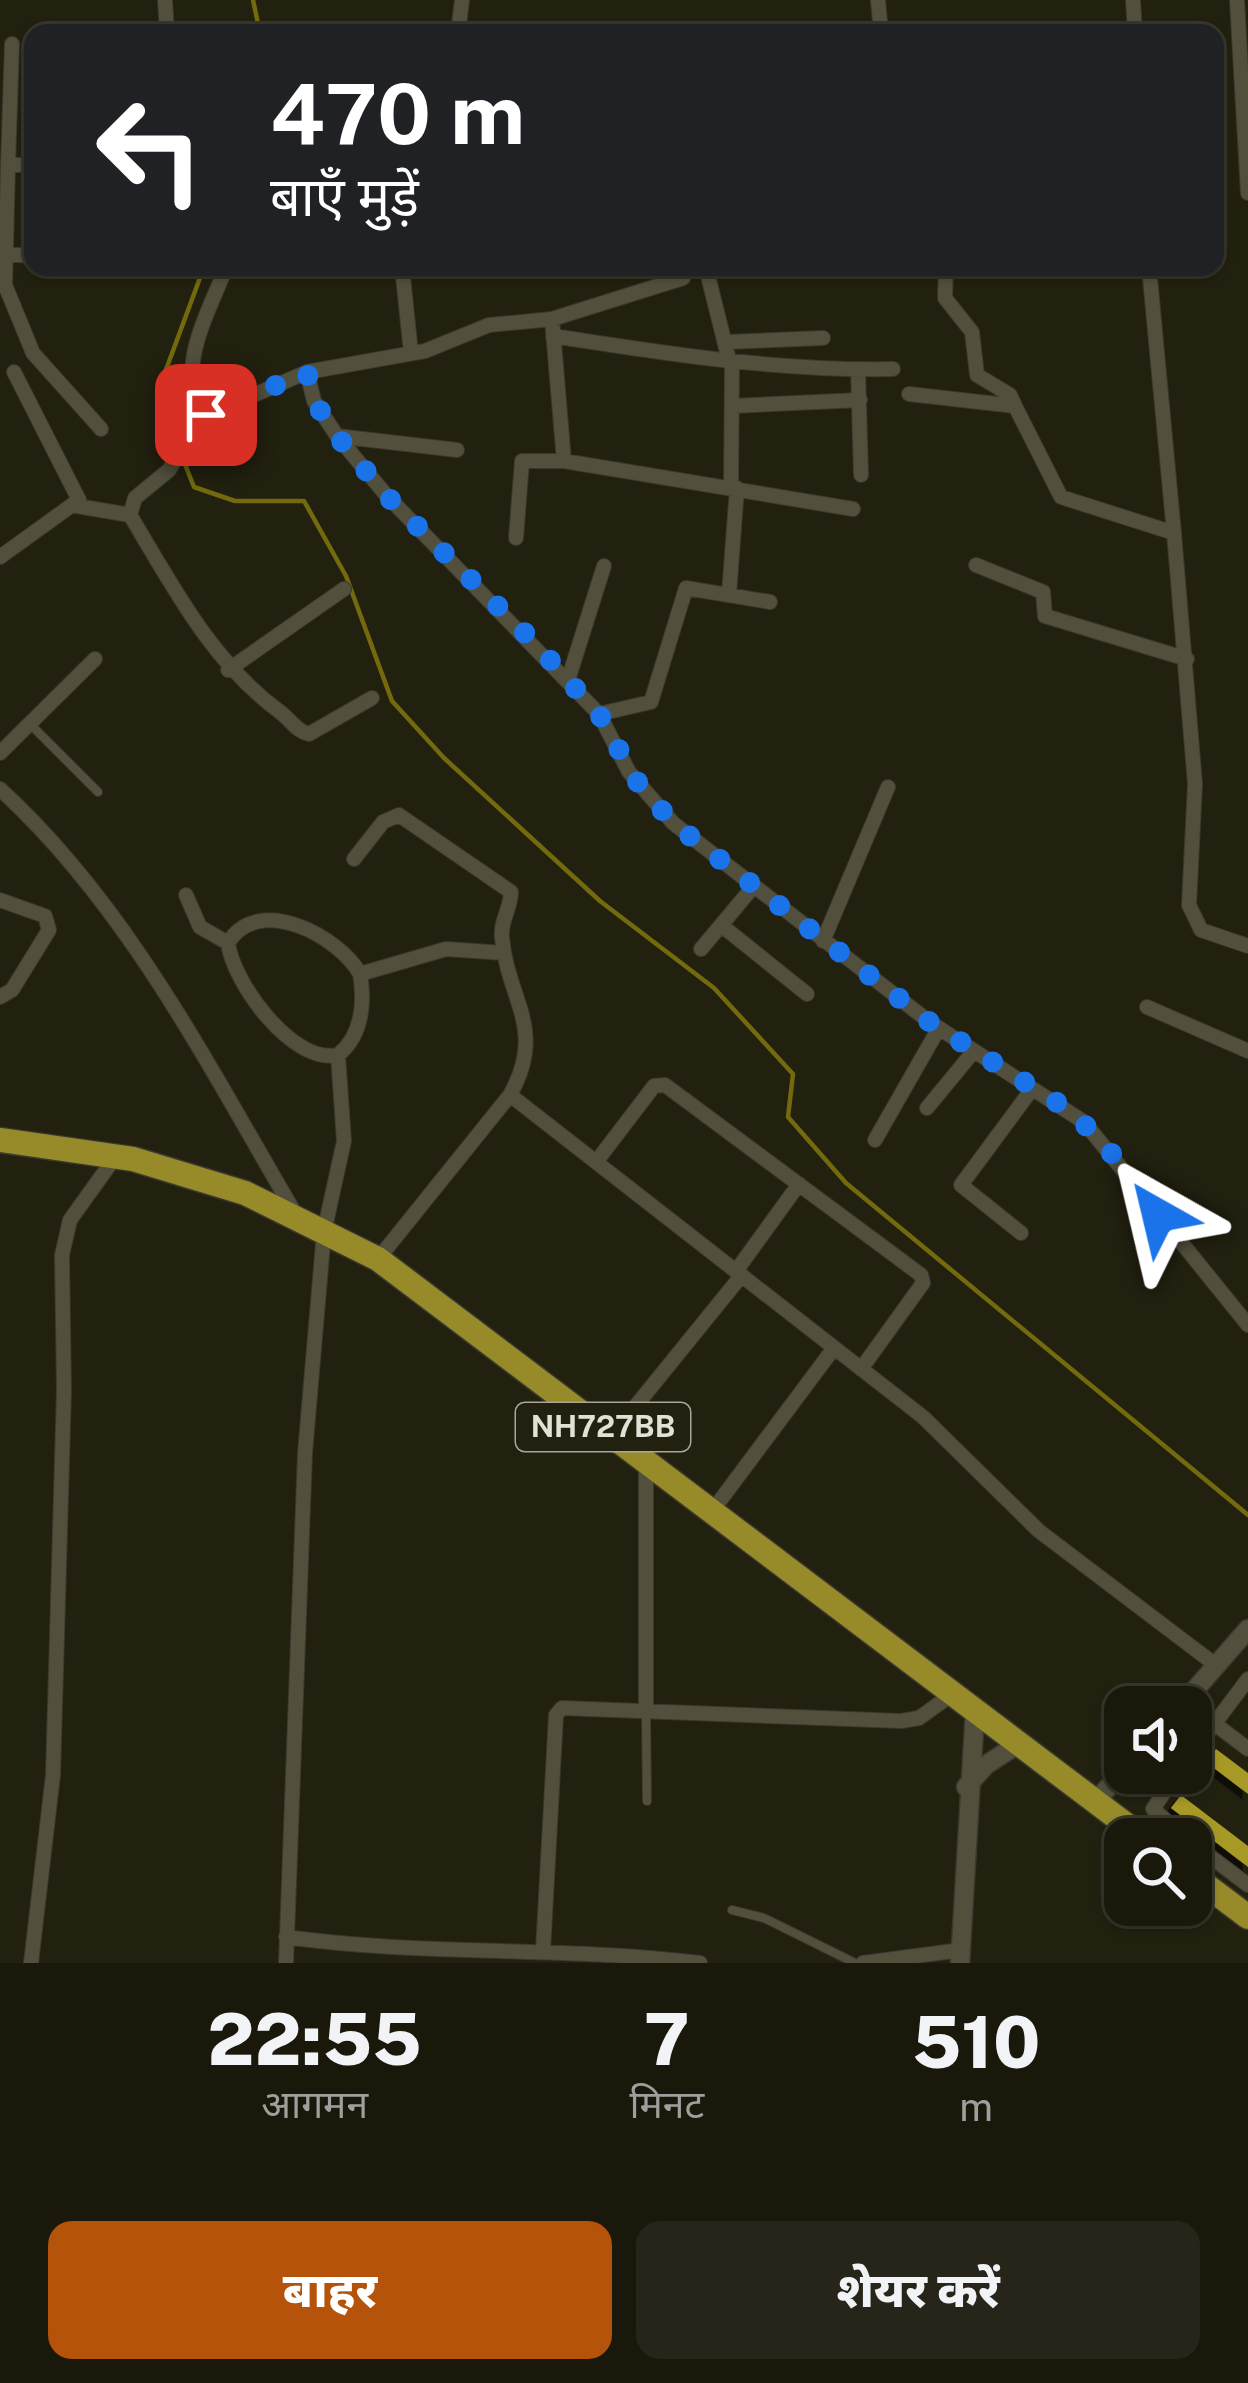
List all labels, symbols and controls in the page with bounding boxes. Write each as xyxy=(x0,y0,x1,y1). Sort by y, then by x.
text: 470 m xyxy=(270,64,525,163)
icon: left xyxy=(72,72,228,228)
text: बाएँ मुड़ें xyxy=(270,165,419,228)
pin xyxy=(155,364,257,466)
icon: arrive xyxy=(173,382,239,448)
position arrow xyxy=(1095,1152,1221,1278)
road number: NH727BB xyxy=(516,1403,690,1451)
map controls xyxy=(1104,1686,1212,1926)
button: sound xyxy=(1104,1686,1212,1794)
button: search xyxy=(1104,1818,1212,1926)
text: 22:55 xyxy=(208,1997,422,2081)
text: 7 xyxy=(644,1997,690,2081)
text: 510 xyxy=(912,2000,1040,2084)
text: आगमन xyxy=(261,2081,368,2127)
text: मिनट xyxy=(629,2081,704,2127)
text: m xyxy=(959,2084,993,2130)
button: बाहर xyxy=(48,2221,612,2359)
button: शेयर करें xyxy=(636,2221,1200,2359)

